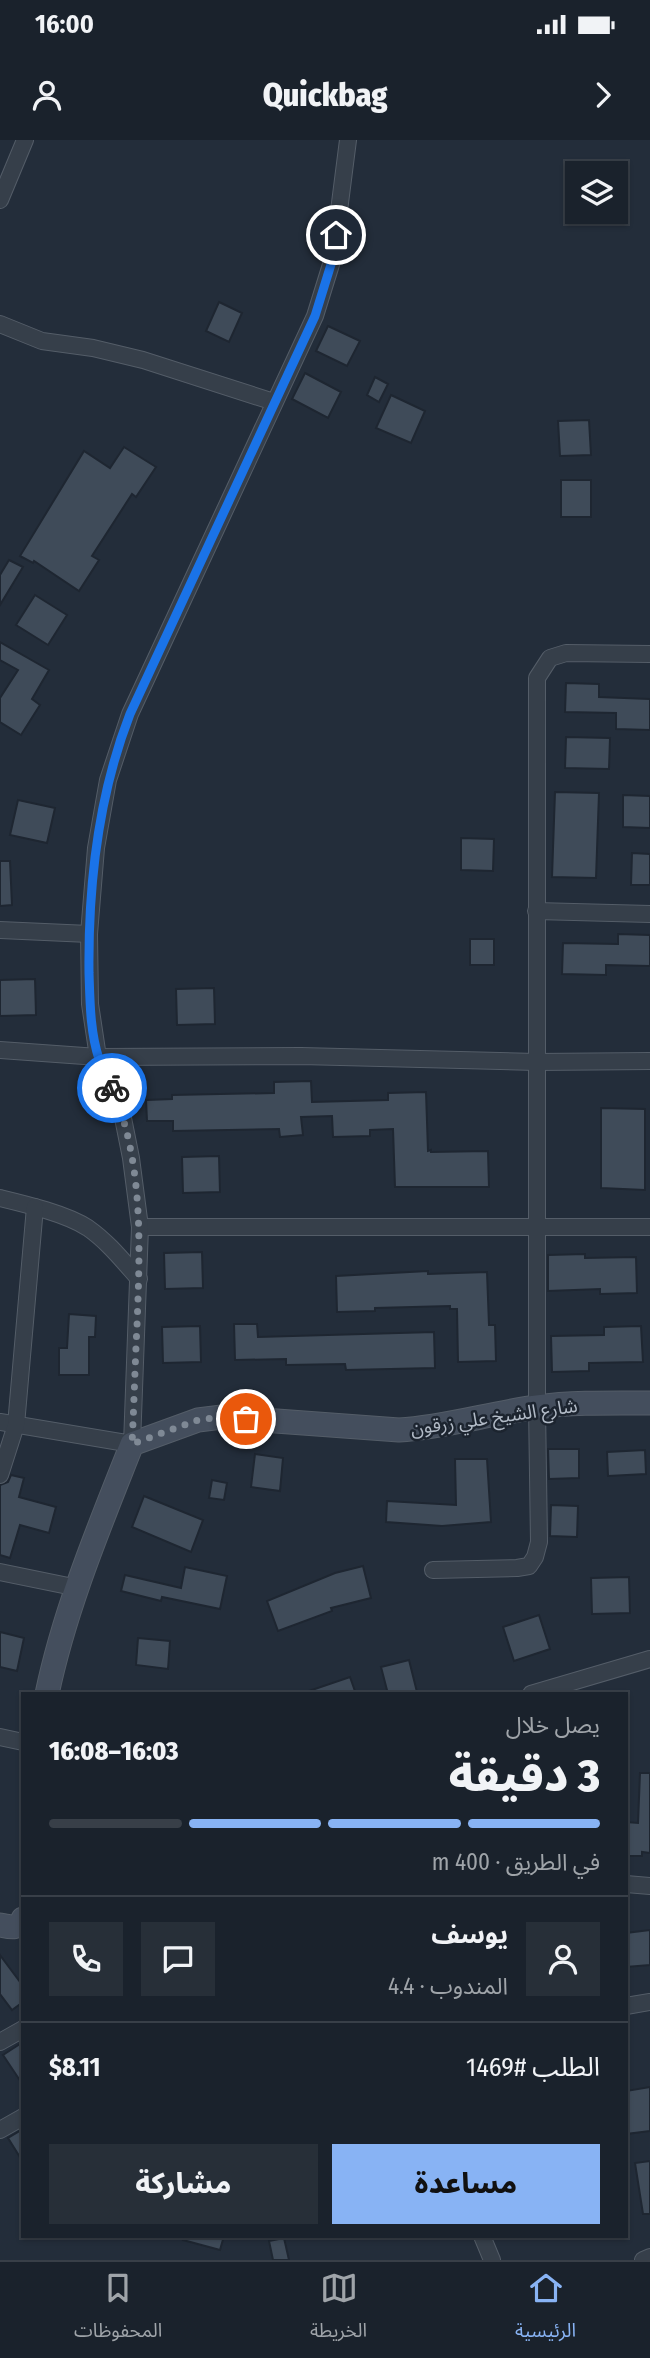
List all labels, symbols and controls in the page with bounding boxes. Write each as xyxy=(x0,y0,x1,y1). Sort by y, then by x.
text: 16:00 xyxy=(35,9,94,40)
icon: person xyxy=(28,76,66,114)
text: Quickbag xyxy=(263,76,387,114)
icon: forward xyxy=(584,76,622,114)
map controls xyxy=(565,161,628,224)
button: layers xyxy=(565,161,628,224)
pin xyxy=(306,205,366,265)
icon: home xyxy=(317,216,355,254)
courier xyxy=(77,1053,147,1123)
icon: bike xyxy=(93,1069,131,1107)
pin xyxy=(216,1389,276,1449)
street label: شارع الشيخ علي زرقون xyxy=(409,1394,580,1443)
icon: bag xyxy=(227,1400,265,1438)
text: يصل خلال xyxy=(506,1711,600,1739)
text: 16:03–16:08 xyxy=(49,1736,179,1767)
text: 3 دقيقة xyxy=(449,1748,600,1803)
text: في الطريق · 400 m xyxy=(432,1848,600,1876)
text: يوسف xyxy=(431,1919,508,1950)
button: phone xyxy=(49,1922,123,1996)
button: chat xyxy=(141,1922,215,1996)
button: person xyxy=(526,1922,600,1996)
text: المندوب · 4.4 xyxy=(388,1972,508,2000)
text: $8.11 xyxy=(49,2052,101,2083)
text: الطلب #1469 xyxy=(466,2052,600,2083)
button: مشاركة xyxy=(49,2144,318,2224)
button: مساعدة xyxy=(332,2144,600,2224)
tab: المحفوظات xyxy=(74,2269,162,2351)
tab: الخريطة xyxy=(310,2269,367,2351)
tab: الرئيسية xyxy=(515,2269,576,2351)

